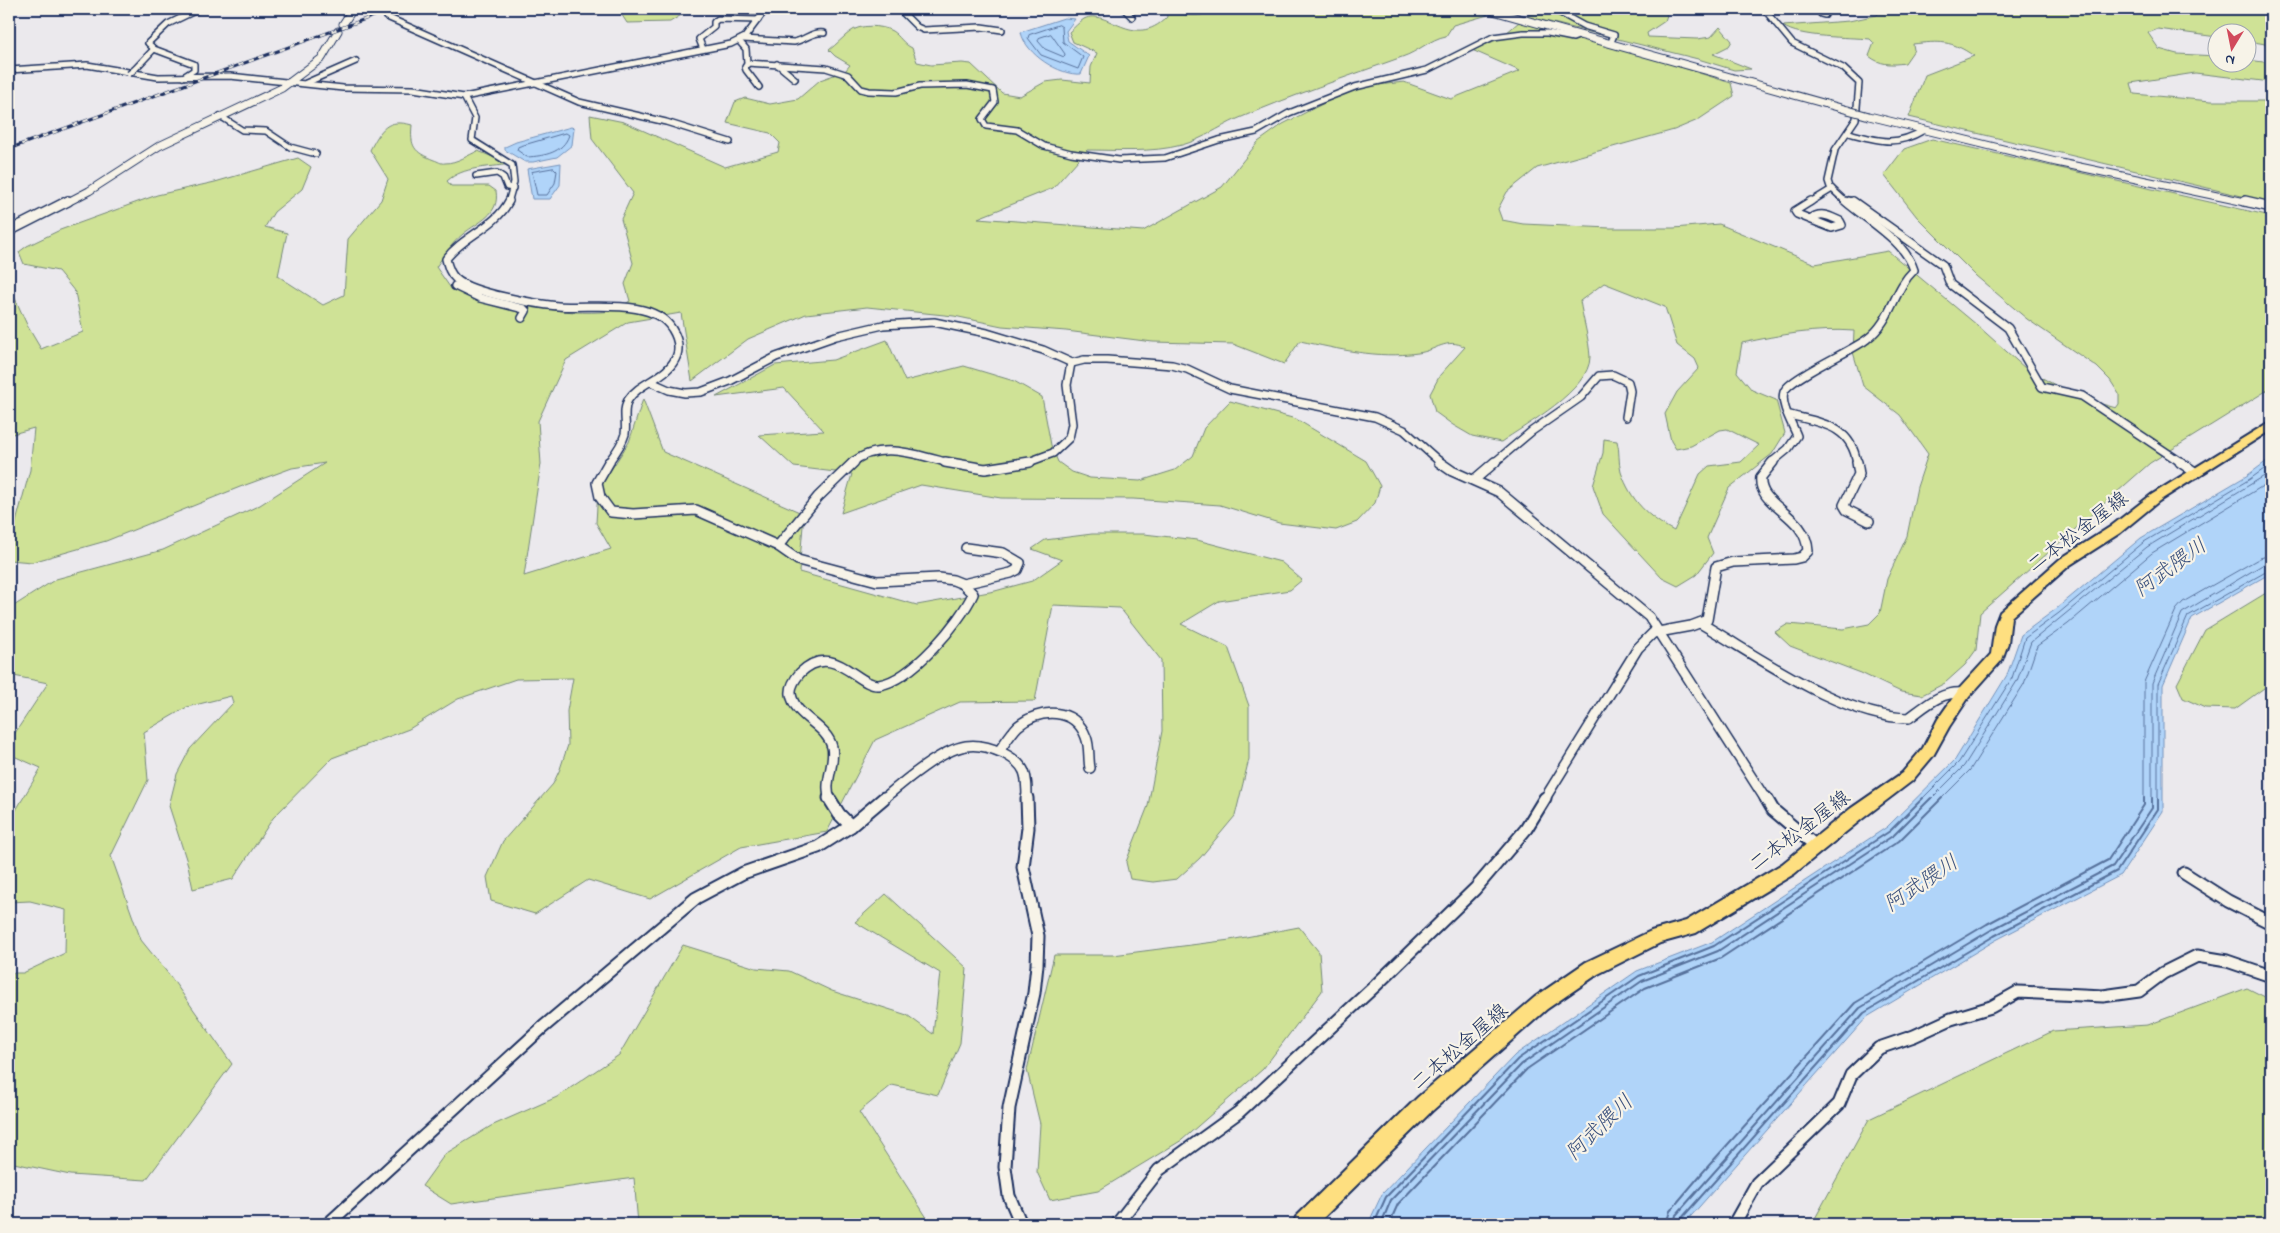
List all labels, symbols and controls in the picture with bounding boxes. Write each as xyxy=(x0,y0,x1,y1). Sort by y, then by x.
north arrow xyxy=(2208,22,2258,72)
text: N xyxy=(2224,48,2236,70)
street label: 二本松金屋線 xyxy=(2022,485,2135,581)
water label: 阿武隈川 xyxy=(2128,532,2214,605)
street label: 二本松金屋線 xyxy=(1744,784,1857,880)
water label: 阿武隈川 xyxy=(1879,849,1965,921)
street label: 二本松金屋線 xyxy=(1406,998,1515,1098)
water label: 阿武隈川 xyxy=(1560,1088,1641,1168)

